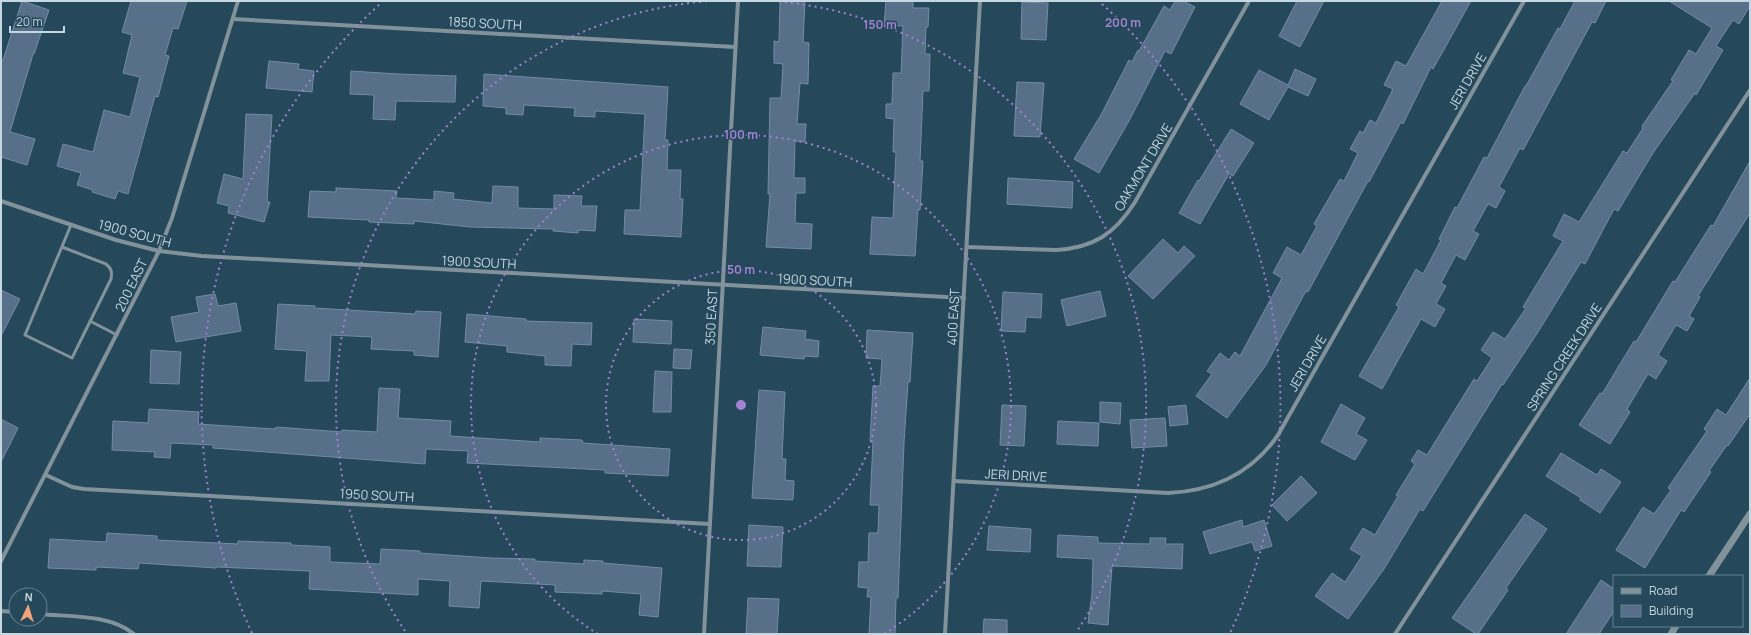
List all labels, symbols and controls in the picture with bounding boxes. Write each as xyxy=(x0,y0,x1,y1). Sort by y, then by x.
scale bar xyxy=(10,8,64,34)
street label: 1850 SOUTH xyxy=(448,12,522,34)
text: 20 m xyxy=(16,13,43,30)
text: 200 m xyxy=(1105,14,1141,31)
text: 150 m xyxy=(863,16,897,33)
street label: JERI DRIVE xyxy=(1444,49,1490,113)
street label: OAKMONT DRIVE xyxy=(1110,120,1176,214)
text: 100 m xyxy=(724,126,758,143)
street label: 1900 SOUTH xyxy=(97,215,173,251)
street label: 1900 SOUTH xyxy=(441,251,517,273)
street label: 200 EAST xyxy=(110,255,152,315)
text: 50 m xyxy=(727,261,755,278)
street label: 1900 SOUTH xyxy=(777,269,853,291)
street label: 350 EAST xyxy=(701,288,721,346)
street label: 400 EAST xyxy=(943,288,963,346)
street label: SPRING CREEK DRIVE xyxy=(1522,300,1606,414)
street label: JERI DRIVE xyxy=(1284,331,1330,395)
centre of rings xyxy=(734,398,748,412)
street label: JERI DRIVE xyxy=(984,464,1048,486)
street label: 1950 SOUTH xyxy=(339,484,415,506)
legend xyxy=(1613,575,1743,627)
text: Road xyxy=(1649,582,1677,599)
north arrow xyxy=(8,587,48,627)
text: N xyxy=(24,589,33,604)
text: Building xyxy=(1649,602,1693,619)

